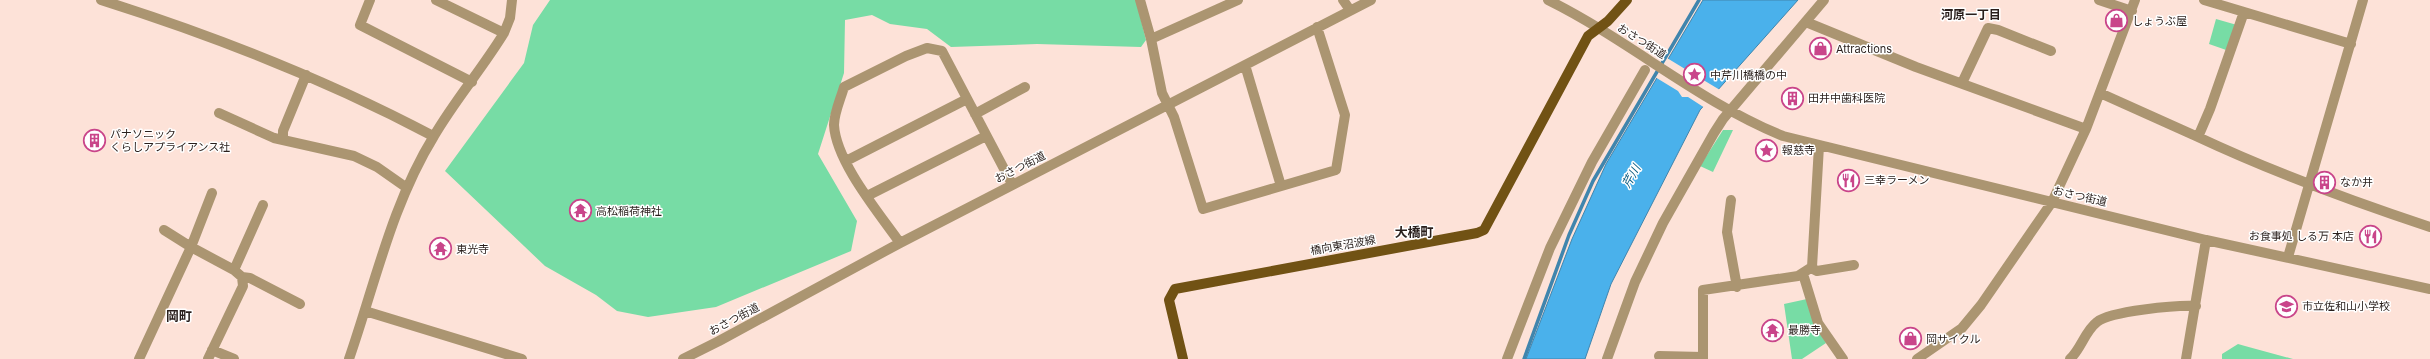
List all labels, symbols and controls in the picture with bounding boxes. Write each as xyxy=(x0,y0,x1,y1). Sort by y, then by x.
district label: 河原一丁目 xyxy=(1941,7,2001,22)
shop icon: しょうぶ屋 xyxy=(2103,8,2129,34)
place label: しょうぶ屋 xyxy=(2132,14,2187,28)
street label: おさつ街道 xyxy=(1615,20,1669,62)
shop icon: Attractions xyxy=(1807,36,1833,62)
place label: Attractions xyxy=(1836,42,1892,56)
place icon: 中芹川橋橋の中 xyxy=(1682,62,1708,88)
place label: 中芹川橋橋の中 xyxy=(1710,68,1787,82)
building icon: 田井中歯科医院 xyxy=(1780,85,1806,111)
place label: 田井中歯科医院 xyxy=(1808,91,1885,105)
building icon: パナソニック くらしアプライアンス社 xyxy=(82,127,108,153)
place label: パナソニック くらしアプライアンス社 xyxy=(110,127,230,154)
place icon: 報慈寺 xyxy=(1753,137,1779,163)
place label: 報慈寺 xyxy=(1782,143,1815,157)
street label: おさつ街道 xyxy=(992,148,1048,186)
water label: 芹川 xyxy=(1619,160,1644,190)
restaurant icon: 三幸ラーメン xyxy=(1836,167,1862,193)
building icon: なか井 xyxy=(2312,169,2338,195)
place label: 三幸ラーメン xyxy=(1864,173,1930,187)
place label: なか井 xyxy=(2340,175,2373,189)
street label: おさつ街道 xyxy=(2052,183,2108,209)
temple icon: 高松稲荷神社 xyxy=(568,198,594,224)
place label: 高松稲荷神社 xyxy=(596,204,662,218)
restaurant icon: お食事処 しる万 本店 xyxy=(2357,223,2383,249)
district label: 大橋町 xyxy=(1394,224,1434,240)
place label: お食事処 しる万 本店 xyxy=(2249,229,2354,243)
street label: 橋向東沼波線 xyxy=(1309,232,1377,258)
temple icon: 東光寺 xyxy=(427,236,453,262)
place label: 東光寺 xyxy=(456,242,489,256)
school or university icon: 市立佐和山小学校 xyxy=(2274,293,2300,319)
place label: 市立佐和山小学校 xyxy=(2302,299,2390,313)
street label: おさつ街道 xyxy=(706,300,762,338)
district label: 岡町 xyxy=(166,308,192,324)
temple icon: 最勝寺 xyxy=(1759,317,1785,343)
place label: 最勝寺 xyxy=(1788,323,1821,337)
shop icon: 岡サイクル xyxy=(1898,326,1924,352)
place label: 岡サイクル xyxy=(1926,332,1980,346)

